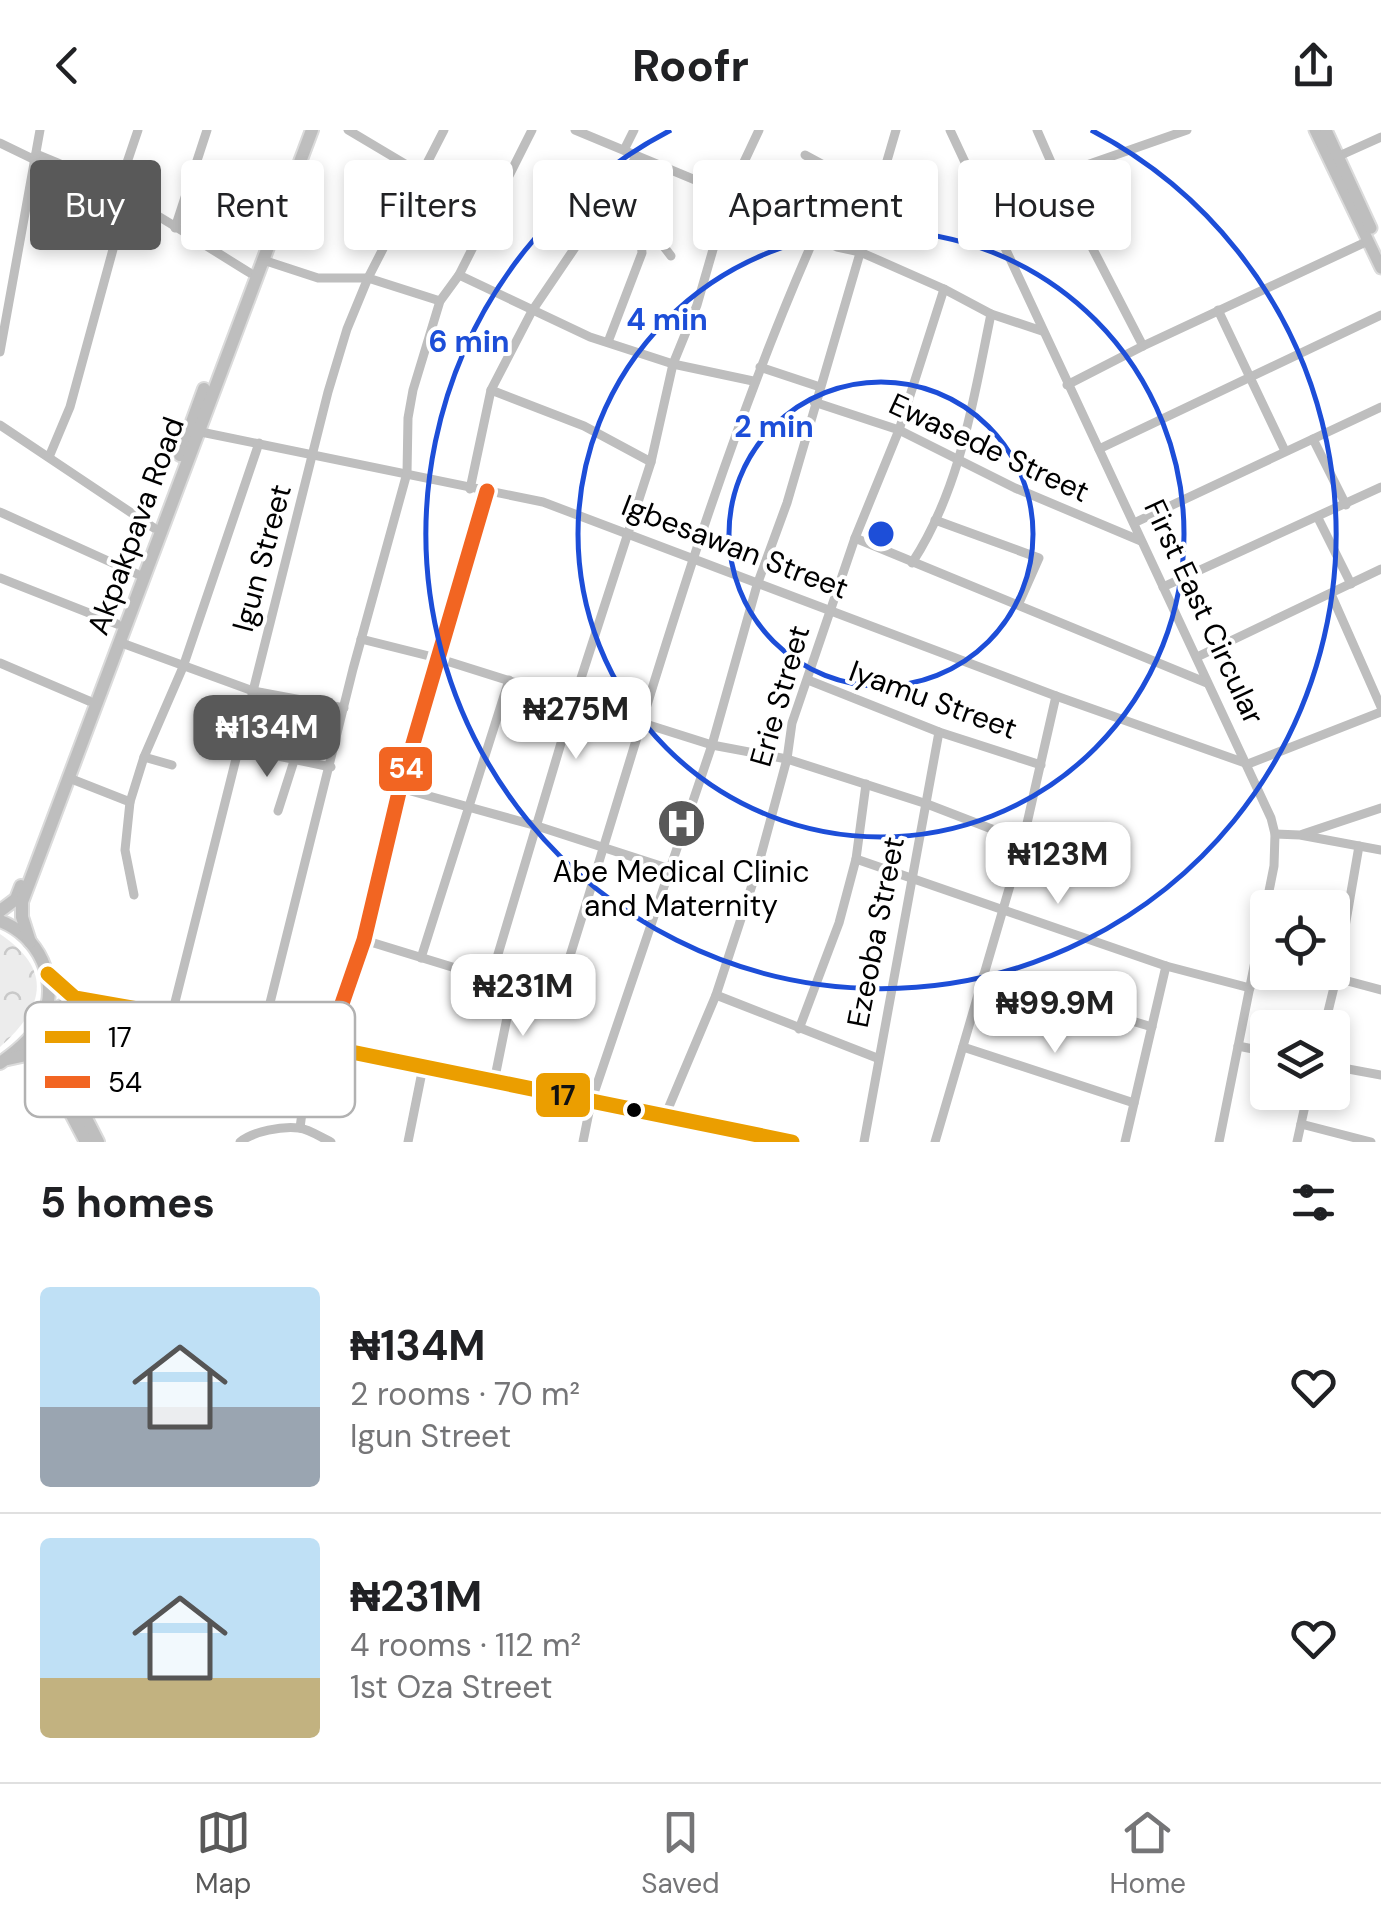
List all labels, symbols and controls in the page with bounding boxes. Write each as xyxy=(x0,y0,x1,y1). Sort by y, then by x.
text: Roofr xyxy=(632,36,749,95)
icon: back xyxy=(40,38,95,93)
icon: share xyxy=(1286,38,1341,93)
chip: Buy xyxy=(30,160,161,250)
chip: Rent xyxy=(181,160,324,250)
chip: Filters xyxy=(344,160,513,250)
chip: New xyxy=(533,160,673,250)
chip: Apartment xyxy=(693,160,938,250)
chip: House xyxy=(958,160,1131,250)
text: 4 min xyxy=(626,300,708,339)
text: 6 min xyxy=(428,322,510,361)
street label: Ewasede Street xyxy=(883,384,1096,511)
text: 2 min xyxy=(734,407,814,446)
street label: Akpakpava Road xyxy=(78,412,193,640)
street label: Igun Street xyxy=(223,480,300,636)
street label: Igbesawan Street xyxy=(616,485,854,608)
street label: First East Circular xyxy=(1135,493,1274,730)
centre of rings xyxy=(863,516,899,552)
street label: Erie Street xyxy=(741,621,818,771)
street label: Iyamu Street xyxy=(844,651,1023,748)
pin: ₦275M xyxy=(506,677,646,762)
text: ₦275M xyxy=(523,688,629,730)
pin: ₦134M xyxy=(197,695,337,780)
text: ₦134M xyxy=(215,706,319,748)
line badge: 54 xyxy=(377,745,434,793)
text: 54 xyxy=(388,750,424,787)
hospital icon: Abe Medical Clinic and Maternity xyxy=(655,797,707,849)
pin: ₦123M xyxy=(988,822,1128,907)
street label: Ezeoba Street xyxy=(838,833,913,1031)
text: ₦123M xyxy=(1008,833,1108,875)
place label: Abe Medical Clinic and Maternity xyxy=(552,852,810,925)
map controls xyxy=(1250,890,1350,1110)
button: locate xyxy=(1250,890,1350,990)
pin: ₦231M xyxy=(453,954,593,1039)
text: ₦231M xyxy=(473,965,573,1007)
pin: ₦99.9M xyxy=(974,971,1136,1056)
text: ₦99.9M xyxy=(996,982,1114,1024)
legend xyxy=(25,1002,355,1117)
button: layers xyxy=(1250,1010,1350,1110)
text: 17 xyxy=(108,1019,132,1056)
text: 54 xyxy=(108,1064,142,1101)
line badge: 17 xyxy=(534,1071,592,1119)
text: 17 xyxy=(550,1077,576,1114)
unlabelled marker xyxy=(624,1100,644,1120)
text: 5 homes xyxy=(40,1175,215,1230)
icon: filters xyxy=(1286,1175,1341,1230)
text: ₦134M xyxy=(350,1318,485,1373)
icon: home xyxy=(120,1327,240,1447)
icon: heart xyxy=(1286,1360,1341,1415)
text: 2 rooms · 70 m² xyxy=(350,1373,580,1415)
text: Igun Street xyxy=(350,1415,511,1457)
text: ₦231M xyxy=(350,1569,482,1624)
icon: home xyxy=(120,1578,240,1698)
icon: heart xyxy=(1286,1611,1341,1666)
text: 4 rooms · 112 m² xyxy=(350,1624,581,1666)
text: 1st Oza Street xyxy=(350,1666,552,1708)
tab: Map xyxy=(195,1805,251,1902)
tab: Saved xyxy=(641,1805,720,1902)
tab: Home xyxy=(1110,1805,1186,1902)

